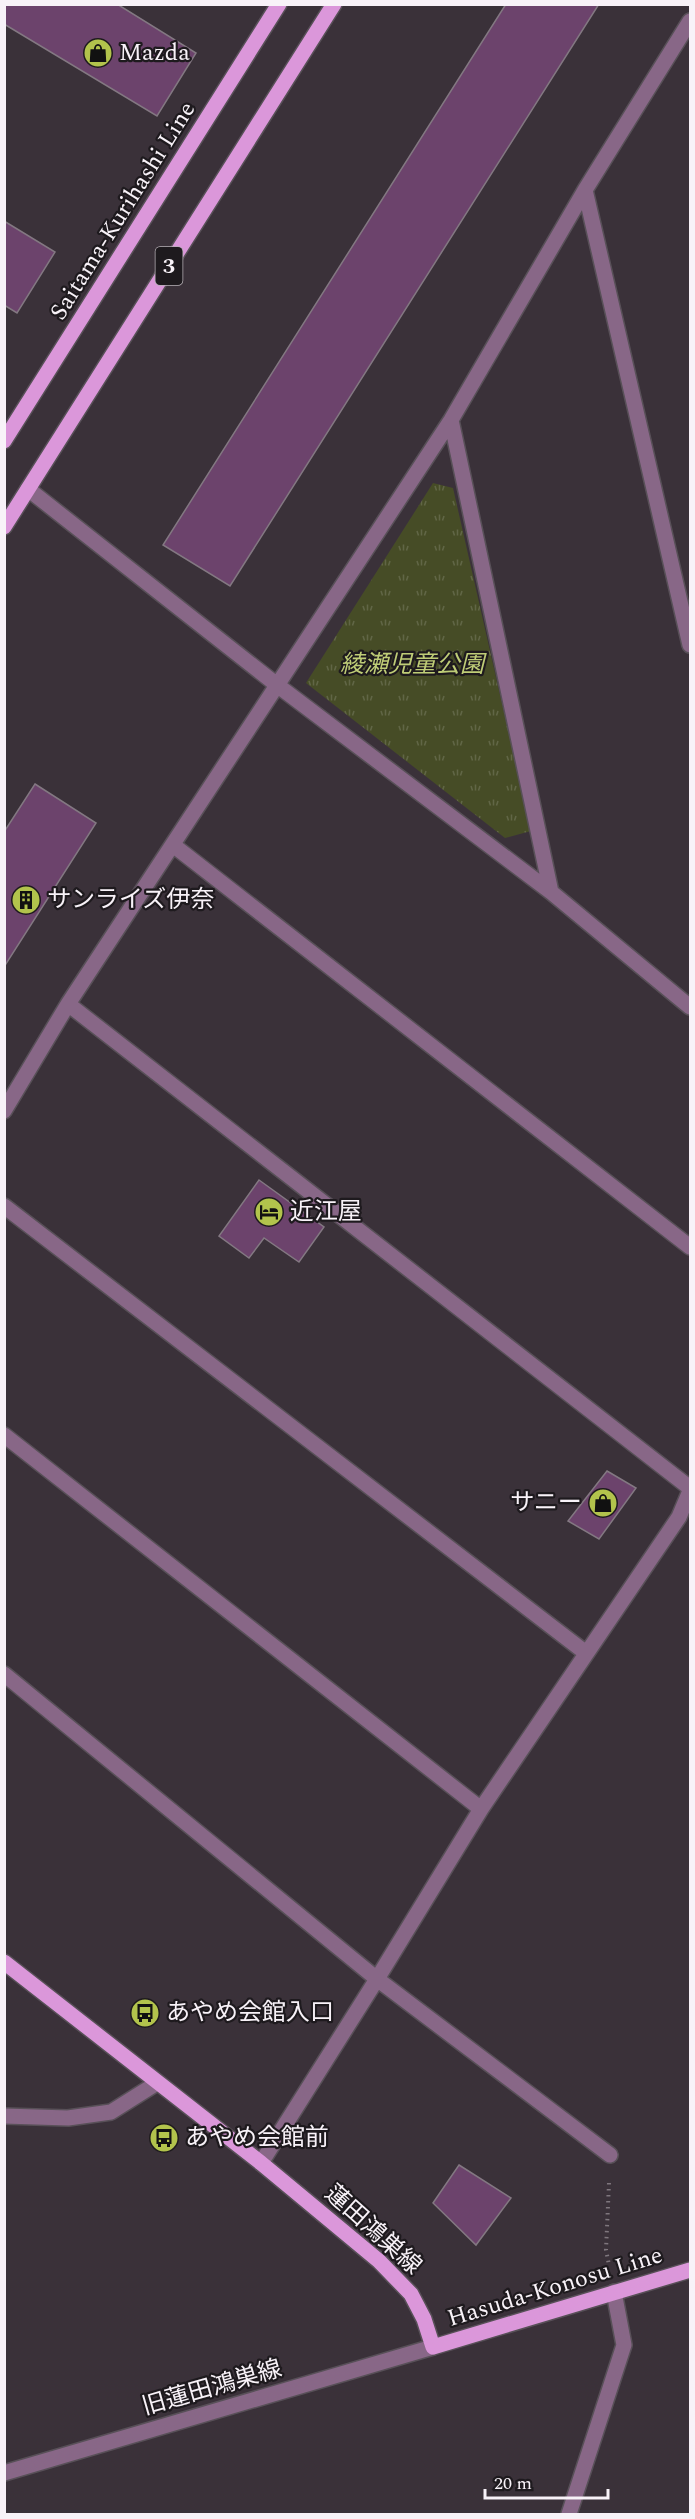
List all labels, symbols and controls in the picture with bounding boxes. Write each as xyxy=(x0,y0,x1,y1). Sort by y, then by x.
place label: Mazda xyxy=(119,35,190,71)
shop icon: Mazda xyxy=(82,37,114,69)
street label: Saitama-Kurihashi Line xyxy=(41,95,205,327)
road number: 3 xyxy=(156,247,182,285)
park label: 綾瀬児童公園 xyxy=(340,647,487,683)
place label: サンライズ伊奈 xyxy=(47,882,214,918)
building icon: サンライズ伊奈 xyxy=(10,884,42,916)
place label: 近江屋 xyxy=(290,1194,362,1230)
hotel icon: 近江屋 xyxy=(253,1196,285,1228)
place label: サニー xyxy=(510,1485,582,1521)
shop icon: サニー xyxy=(587,1487,619,1519)
place label: あやめ会館入口 xyxy=(166,1995,334,2031)
bus stop icon: あやめ会館入口 xyxy=(129,1997,161,2029)
place label: あやめ会館前 xyxy=(185,2120,329,2156)
bus stop icon: あやめ会館前 xyxy=(148,2122,180,2154)
street label: 蓮田鴻巣線 xyxy=(316,2176,430,2284)
street label: Hasuda-Konosu Line xyxy=(443,2237,667,2337)
street label: 旧蓮田鴻巣線 xyxy=(138,2351,286,2425)
scale bar xyxy=(485,2462,608,2500)
text: 20 m xyxy=(494,2470,532,2497)

